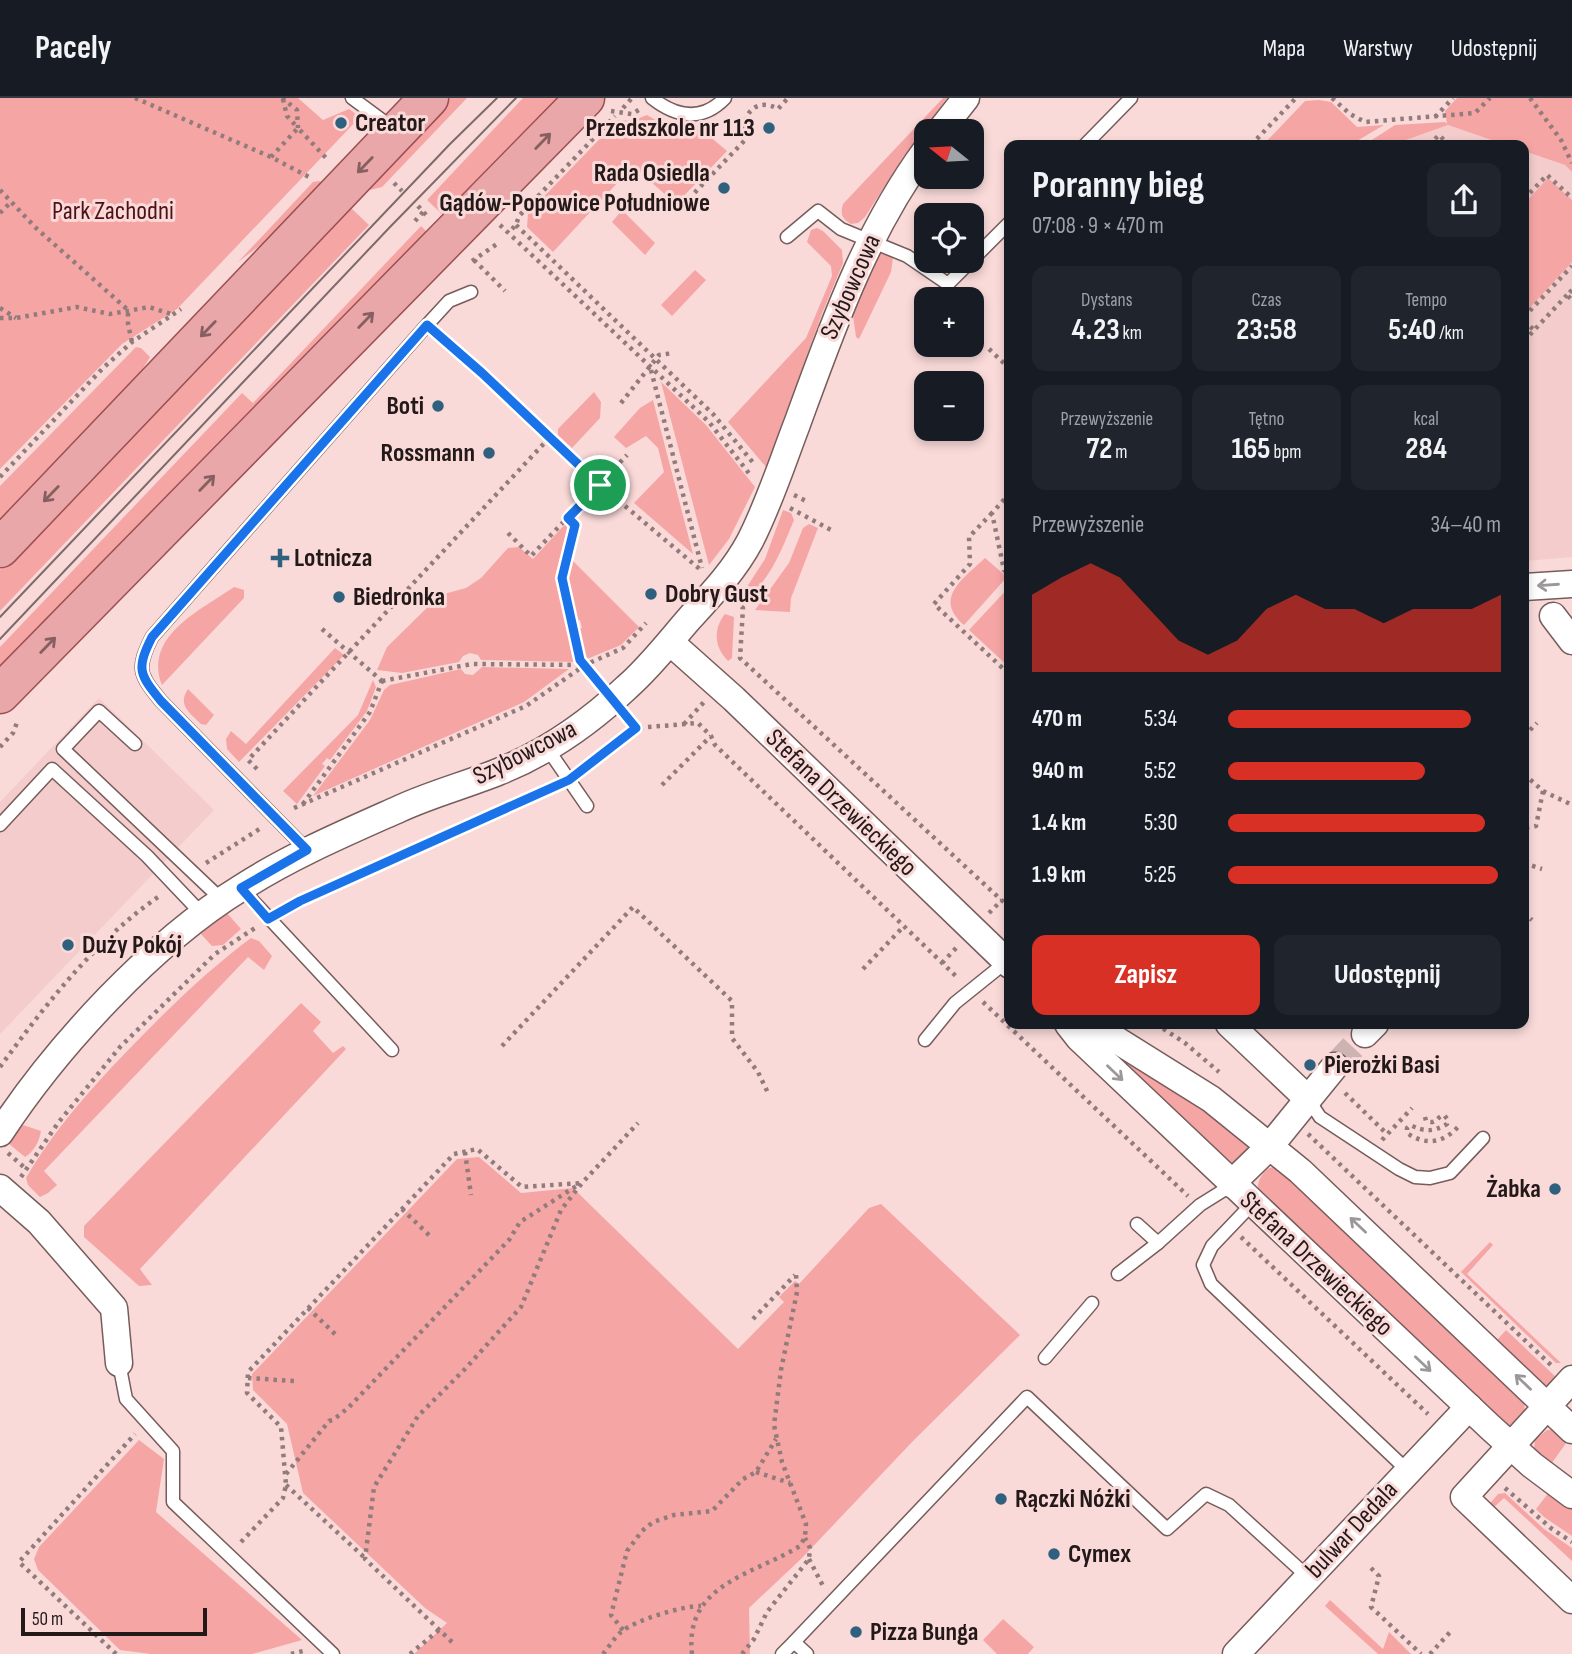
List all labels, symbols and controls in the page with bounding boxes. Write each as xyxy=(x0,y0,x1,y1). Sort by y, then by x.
text: Pacely xyxy=(35,28,111,68)
text: Mapa xyxy=(1263,34,1305,63)
text: Warstwy xyxy=(1343,34,1413,63)
text: Udostępnij xyxy=(1451,34,1537,63)
place label: Creator xyxy=(355,108,426,139)
place label: Przedszkole nr 113 xyxy=(585,113,755,144)
marker: Creator xyxy=(333,115,349,131)
north arrow xyxy=(914,119,984,189)
map controls xyxy=(914,119,984,441)
marker: Przedszkole nr 113 xyxy=(761,120,777,136)
one-way arrow xyxy=(534,132,551,149)
one-way arrow xyxy=(357,156,374,173)
place label: Rada Osiedla Gądów-Popowice Południowe xyxy=(439,158,710,219)
text: Poranny bieg xyxy=(1032,163,1204,208)
button: share xyxy=(1427,163,1501,237)
marker: Rada Osiedla Gądów-Popowice Południowe xyxy=(716,180,732,196)
park label: Park Zachodni xyxy=(52,196,174,227)
button: locate xyxy=(914,203,984,273)
text: 07:08 · 9 × 470 m xyxy=(1032,212,1164,240)
street label: Szybowcowa xyxy=(814,230,888,344)
button: + xyxy=(914,287,984,357)
text: Dystans xyxy=(1081,289,1133,312)
text: Czas xyxy=(1251,289,1282,312)
text: Tempo xyxy=(1405,289,1447,312)
one-way arrow xyxy=(358,312,375,329)
text: 4.23 xyxy=(1072,312,1120,348)
text: 23:58 xyxy=(1236,312,1297,348)
text: 5:40 xyxy=(1388,312,1436,348)
one-way arrow xyxy=(199,321,216,338)
text: km xyxy=(1120,322,1142,345)
text: /km xyxy=(1436,322,1464,345)
button: − xyxy=(914,371,984,441)
place label: Boti xyxy=(386,391,424,422)
marker: Boti xyxy=(430,398,446,414)
text: Przewyższenie xyxy=(1061,408,1153,431)
text: Tętno xyxy=(1249,408,1284,431)
text: kcal xyxy=(1414,408,1439,431)
text: 72 xyxy=(1086,431,1112,467)
text: 165 xyxy=(1231,431,1271,467)
text: 284 xyxy=(1405,431,1447,467)
place label: Rossmann xyxy=(380,438,475,469)
text: m xyxy=(1112,441,1128,464)
text: bpm xyxy=(1271,441,1302,464)
marker: Rossmann xyxy=(481,445,497,461)
pin xyxy=(570,455,630,515)
icon: arrive xyxy=(581,466,619,504)
one-way arrow xyxy=(198,475,215,492)
one-way arrow xyxy=(43,485,59,503)
text: Przewyższenie xyxy=(1032,511,1144,539)
text: 34–40 m xyxy=(1431,511,1501,539)
place label: Lotnicza xyxy=(294,543,372,574)
marker: Lotnicza xyxy=(272,550,288,566)
place label: Dobry Gust xyxy=(665,579,768,610)
one-way arrow xyxy=(1537,579,1560,592)
place label: Biedronka xyxy=(353,582,445,613)
marker: Dobry Gust xyxy=(643,586,659,602)
marker: Biedronka xyxy=(331,589,347,605)
one-way arrow xyxy=(39,637,56,654)
text: 470 m xyxy=(1032,705,1082,733)
text: 5:34 xyxy=(1144,705,1177,733)
street label: Szybowcowa xyxy=(468,714,582,792)
street label: Stefana Drzewieckiego xyxy=(759,723,923,883)
text: 940 m xyxy=(1032,757,1083,785)
text: 5:52 xyxy=(1144,757,1176,785)
text: 1.4 km xyxy=(1032,809,1086,837)
text: 5:30 xyxy=(1144,809,1177,837)
text: 1.9 km xyxy=(1032,861,1086,889)
text: 5:25 xyxy=(1144,861,1176,889)
place label: Duży Pokój xyxy=(82,930,182,961)
button: Zapisz xyxy=(1032,935,1260,1015)
button: Udostępnij xyxy=(1274,935,1501,1015)
marker: Duży Pokój xyxy=(60,937,76,953)
place label: Pierożki Basi xyxy=(1324,1050,1440,1081)
marker: Pierożki Basi xyxy=(1302,1057,1318,1073)
one-way arrow xyxy=(1107,1064,1124,1081)
place label: Żabka xyxy=(1486,1174,1541,1205)
marker: Żabka xyxy=(1547,1181,1563,1197)
street label: Stefana Drzewieckiego xyxy=(1233,1185,1399,1343)
one-way arrow xyxy=(1350,1217,1367,1234)
one-way arrow xyxy=(1414,1356,1432,1372)
one-way arrow xyxy=(1515,1374,1532,1391)
street label: bulwar Dedala xyxy=(1299,1475,1405,1585)
place label: Rączki Nóżki xyxy=(1015,1484,1130,1515)
marker: Rączki Nóżki xyxy=(993,1491,1009,1507)
place label: Cymex xyxy=(1068,1539,1131,1570)
marker: Cymex xyxy=(1046,1546,1062,1562)
scale bar xyxy=(21,1605,206,1637)
text: 50 m xyxy=(32,1608,63,1631)
place label: Pizza Bunga xyxy=(870,1617,978,1648)
marker: Pizza Bunga xyxy=(848,1624,864,1640)

